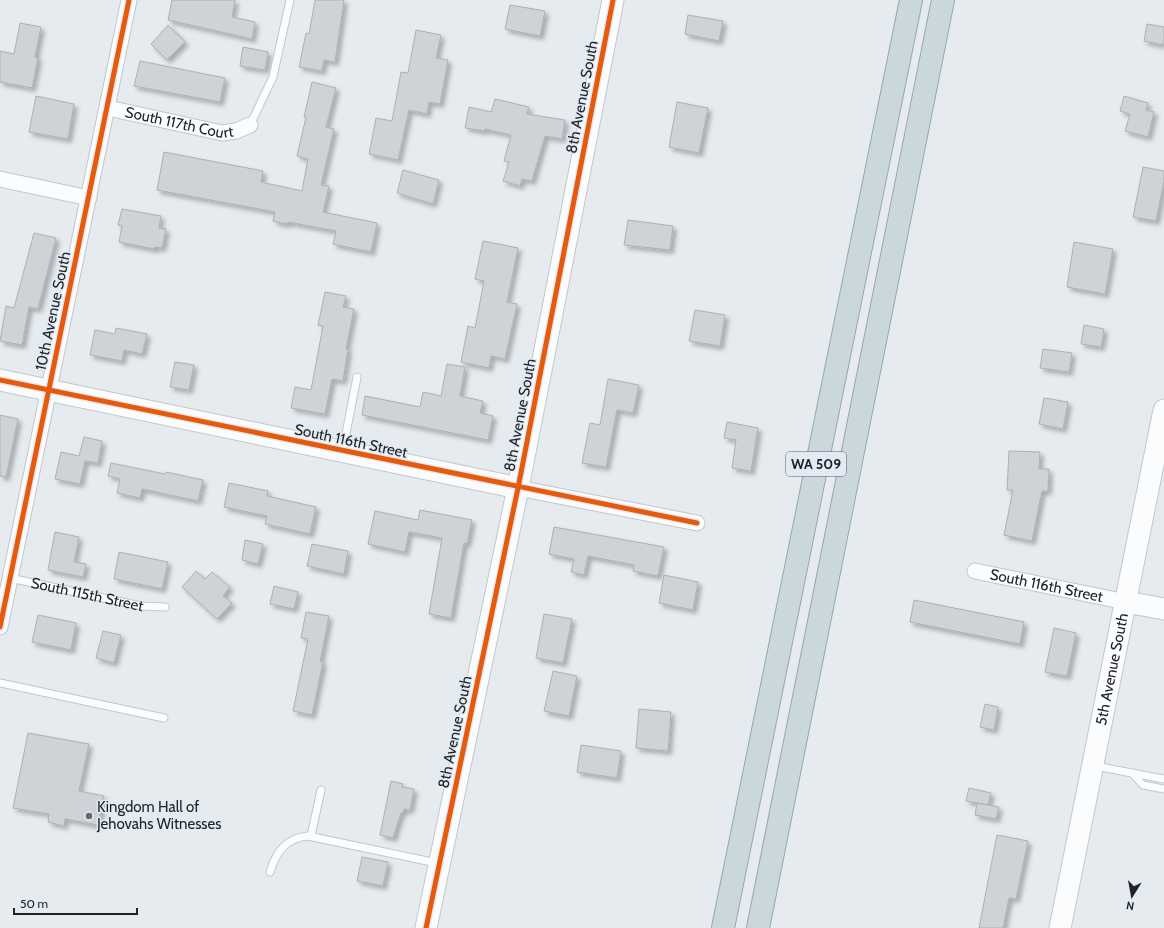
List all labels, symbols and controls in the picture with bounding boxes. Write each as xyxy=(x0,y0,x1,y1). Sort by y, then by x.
street label: 8th Avenue South xyxy=(562,39,602,155)
street label: South 117th Court xyxy=(123,103,235,142)
street label: 10th Avenue South xyxy=(32,250,74,372)
street label: 8th Avenue South xyxy=(500,357,540,473)
street label: South 116th Street xyxy=(293,420,409,462)
road number: WA 509 xyxy=(786,452,846,476)
street label: South 116th Street xyxy=(988,565,1105,606)
street label: South 115th Street xyxy=(29,574,145,615)
street label: 5th Avenue South xyxy=(1092,612,1132,727)
street label: 8th Avenue South xyxy=(434,674,476,790)
place label: Kingdom Hall of Jehovahs Witnesses xyxy=(96,798,221,833)
marker: Kingdom Hall of Jehovahs Witnesses xyxy=(84,811,94,821)
north arrow xyxy=(1112,876,1152,916)
scale bar xyxy=(14,890,137,916)
text: 50 m xyxy=(20,896,48,911)
text: N xyxy=(1125,898,1135,913)

